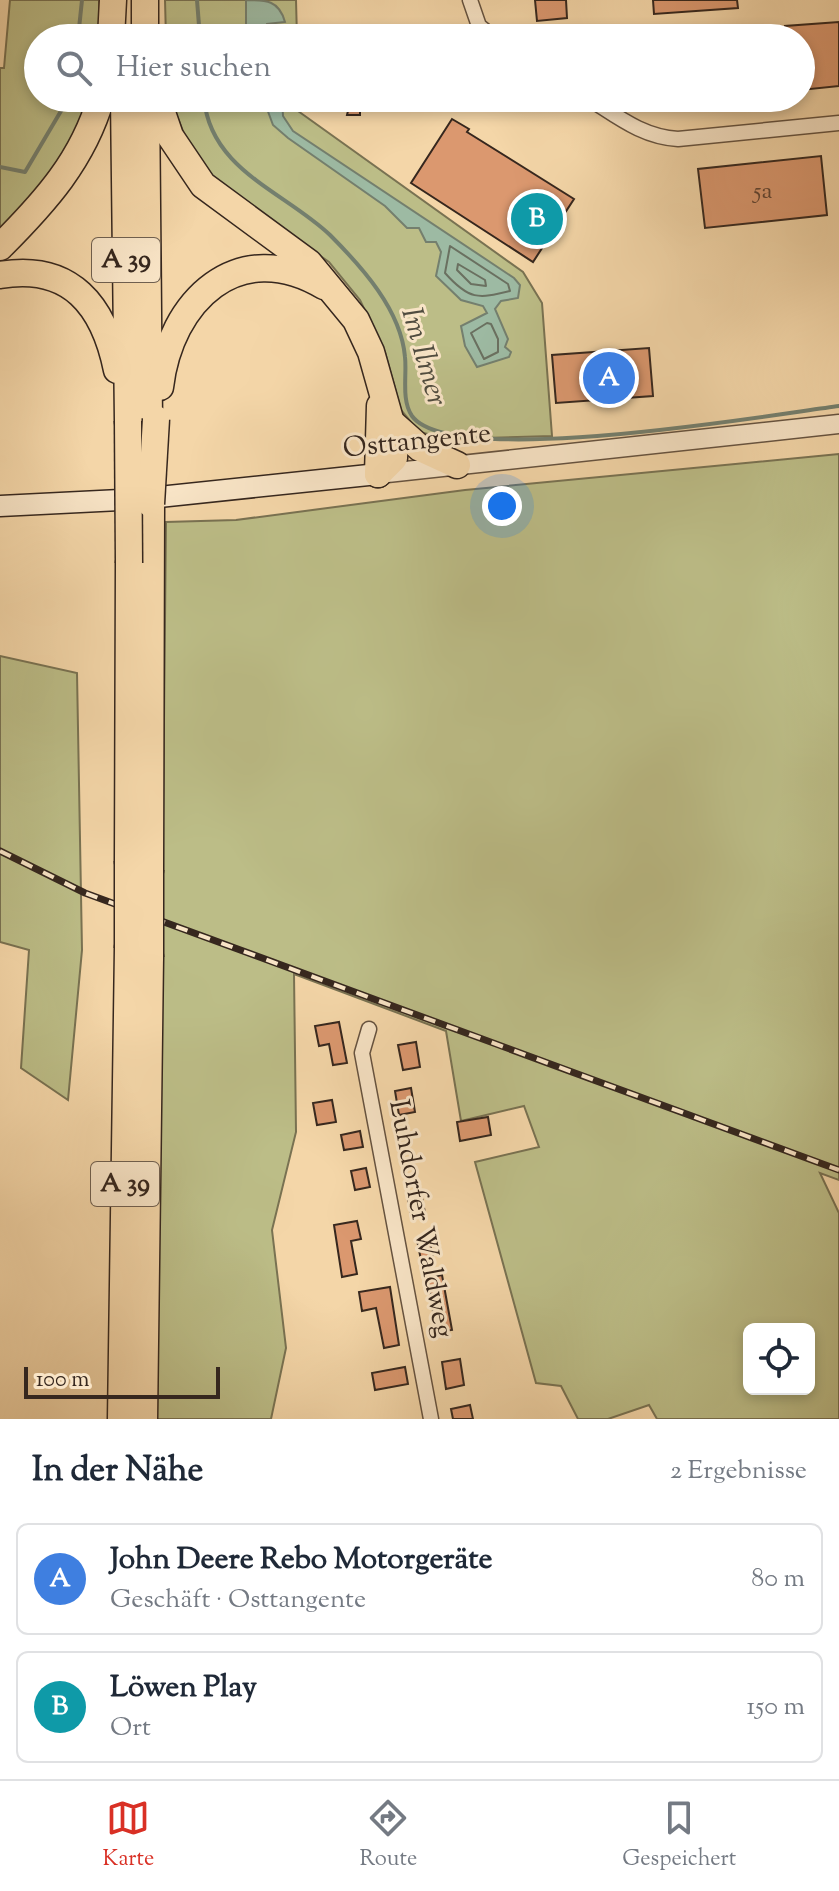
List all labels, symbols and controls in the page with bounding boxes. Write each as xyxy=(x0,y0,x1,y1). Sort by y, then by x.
search box xyxy=(24,24,815,112)
icon: search xyxy=(52,46,96,90)
text: Hier suchen xyxy=(116,47,271,90)
house number: 5a xyxy=(751,175,773,209)
pin: B xyxy=(511,189,563,249)
road number: A 39 xyxy=(92,238,160,282)
water label: Im Ilmer xyxy=(388,303,458,412)
pin: A xyxy=(583,348,635,408)
street label: Osttangente xyxy=(341,414,493,470)
your location xyxy=(482,486,522,526)
street label: Luhdorfer Waldweg xyxy=(377,1097,463,1341)
road number: A 39 xyxy=(91,1162,159,1206)
map controls xyxy=(743,1323,815,1395)
button: locate xyxy=(743,1323,815,1395)
scale bar xyxy=(24,1363,220,1399)
text: 100 m xyxy=(36,1365,89,1397)
text: In der Nähe xyxy=(32,1447,203,1496)
text: 2 Ergebnisse xyxy=(670,1453,807,1490)
text: John Deere Rebo Motorgeräte xyxy=(110,1539,492,1582)
text: A xyxy=(49,1561,71,1598)
text: 80 m xyxy=(751,1561,805,1598)
text: Geschäft · Osttangente xyxy=(110,1582,366,1619)
text: Löwen Play xyxy=(110,1667,257,1710)
text: B xyxy=(52,1689,68,1726)
text: 150 m xyxy=(746,1689,805,1726)
text: Ort xyxy=(110,1710,151,1747)
tab: Karte xyxy=(103,1796,154,1876)
tab: Route xyxy=(360,1796,417,1876)
tab: Gespeichert xyxy=(622,1796,736,1876)

